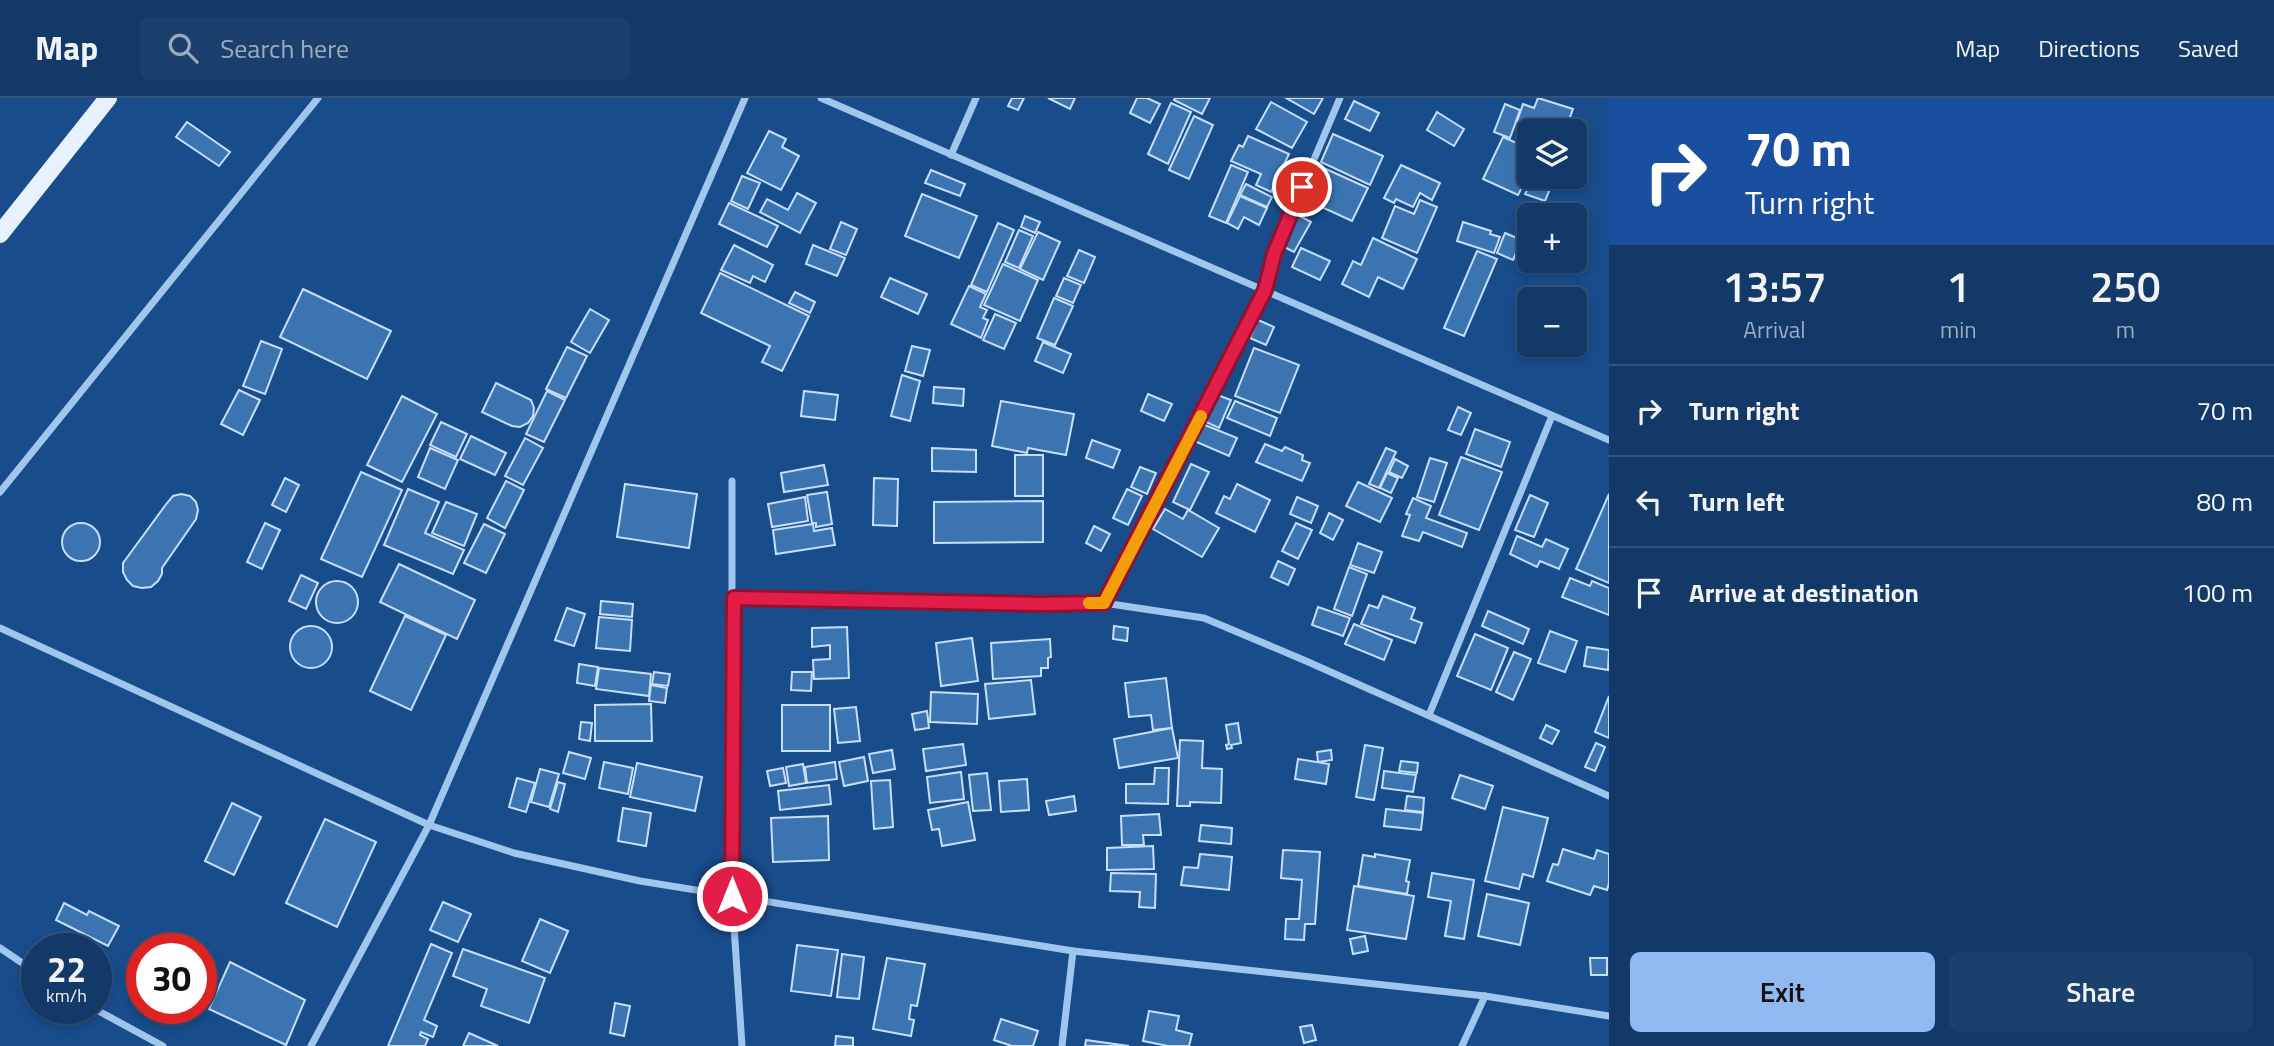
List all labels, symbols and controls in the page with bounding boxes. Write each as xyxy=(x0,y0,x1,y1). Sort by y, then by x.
search box xyxy=(140,17,630,80)
text: Map xyxy=(35,23,98,73)
icon: search xyxy=(164,29,202,67)
text: Search here xyxy=(220,29,349,68)
text: Map xyxy=(1955,30,2000,66)
text: Directions xyxy=(2038,30,2140,66)
text: Saved xyxy=(2178,30,2239,66)
text: 70 m xyxy=(1745,110,1852,185)
map controls xyxy=(1517,119,1587,357)
button: layers xyxy=(1517,119,1587,189)
icon: right xyxy=(1630,126,1721,217)
pin xyxy=(1272,157,1332,217)
icon: arrive xyxy=(1283,168,1321,206)
text: Turn right xyxy=(1745,178,1874,226)
button: + xyxy=(1517,203,1587,273)
text: 13:57 xyxy=(1722,254,1827,318)
text: 1 xyxy=(1947,254,1970,318)
text: 250 xyxy=(2090,254,2161,318)
button: − xyxy=(1517,287,1587,357)
text: Arrival xyxy=(1743,312,1806,347)
text: min xyxy=(1940,312,1977,347)
text: m xyxy=(2116,312,2135,347)
text: Turn right xyxy=(1689,391,1800,430)
text: 70 m xyxy=(2196,391,2253,430)
icon: right xyxy=(1630,392,1668,430)
text: Turn left xyxy=(1689,482,1784,521)
text: 80 m xyxy=(2196,482,2253,521)
icon: left xyxy=(1630,483,1668,521)
text: Arrive at destination xyxy=(1689,573,1919,612)
text: 100 m xyxy=(2182,573,2253,612)
icon: arrive xyxy=(1630,574,1668,612)
position arrow xyxy=(695,859,769,933)
speed limit sign: 30 xyxy=(126,933,217,1024)
text: 22 xyxy=(47,942,86,996)
button: Exit xyxy=(1630,952,1935,1032)
button: Share xyxy=(1949,952,2253,1032)
text: km/h xyxy=(46,982,87,1009)

